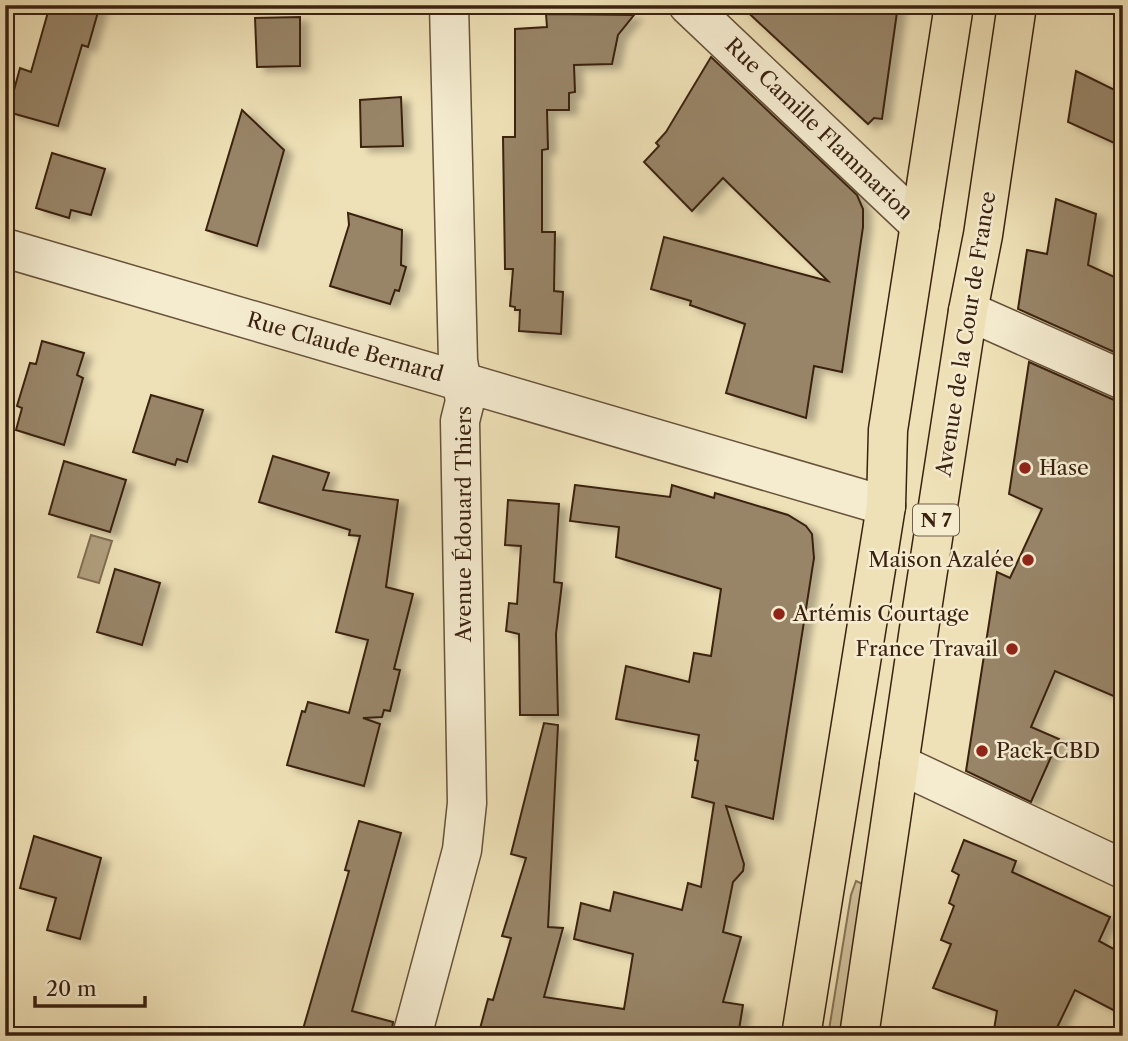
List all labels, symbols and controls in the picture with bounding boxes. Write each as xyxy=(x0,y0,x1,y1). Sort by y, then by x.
street label: Rue Camille Flammarion xyxy=(720,32,918,225)
street label: Avenue de la Cour de France xyxy=(930,189,1000,479)
street label: Rue Claude Bernard xyxy=(244,307,446,387)
street label: Avenue Édouard Thiers xyxy=(451,406,476,643)
place label: Hase xyxy=(1039,455,1089,480)
marker: Hase xyxy=(1017,460,1033,476)
road number: N 7 xyxy=(913,505,959,536)
place label: Maison Azalée xyxy=(868,547,1014,572)
marker: Maison Azalée xyxy=(1020,552,1036,568)
place label: Artémis Courtage xyxy=(792,601,969,626)
marker: Artémis Courtage xyxy=(771,606,787,622)
place label: France Travail xyxy=(855,636,998,661)
marker: France Travail xyxy=(1004,641,1020,657)
place label: Pack-CBD xyxy=(996,738,1100,763)
marker: Pack-CBD xyxy=(974,743,990,759)
scale bar xyxy=(35,964,145,1008)
text: 20 m xyxy=(46,976,97,1001)

